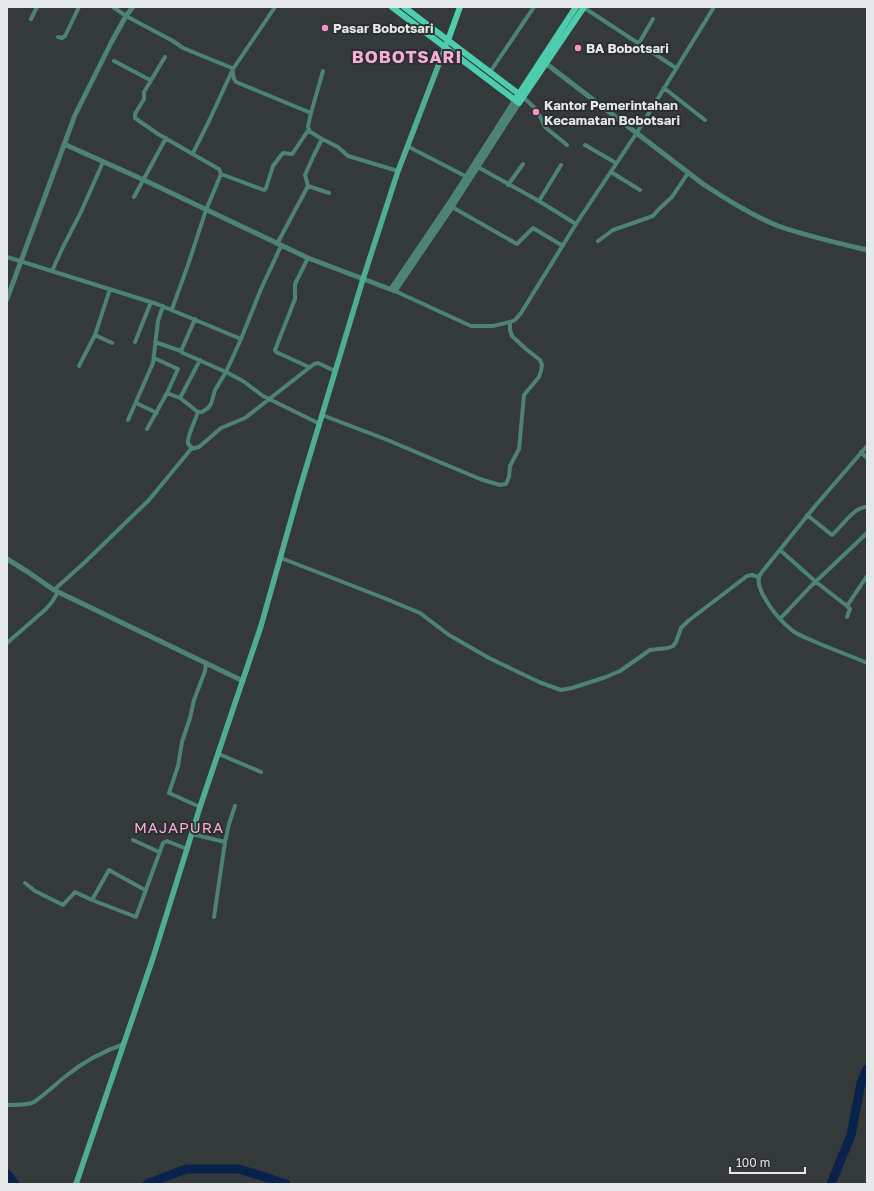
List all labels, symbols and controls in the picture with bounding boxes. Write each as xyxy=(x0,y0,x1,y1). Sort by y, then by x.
place label: Pasar Bobotsari xyxy=(333,20,434,36)
marker: Pasar Bobotsari xyxy=(320,23,330,33)
place label: BA Bobotsari xyxy=(586,40,669,56)
marker: BA Bobotsari xyxy=(573,43,583,53)
district label: BOBOTSARI xyxy=(352,46,462,67)
place label: Kantor Pemerintahan Kecamatan Bobotsari xyxy=(544,97,680,128)
marker: Kantor Pemerintahan Kecamatan Bobotsari xyxy=(531,107,541,117)
district label: MAJAPURA xyxy=(134,818,224,836)
scale bar xyxy=(730,1149,805,1175)
text: 100 m xyxy=(736,1155,770,1170)

